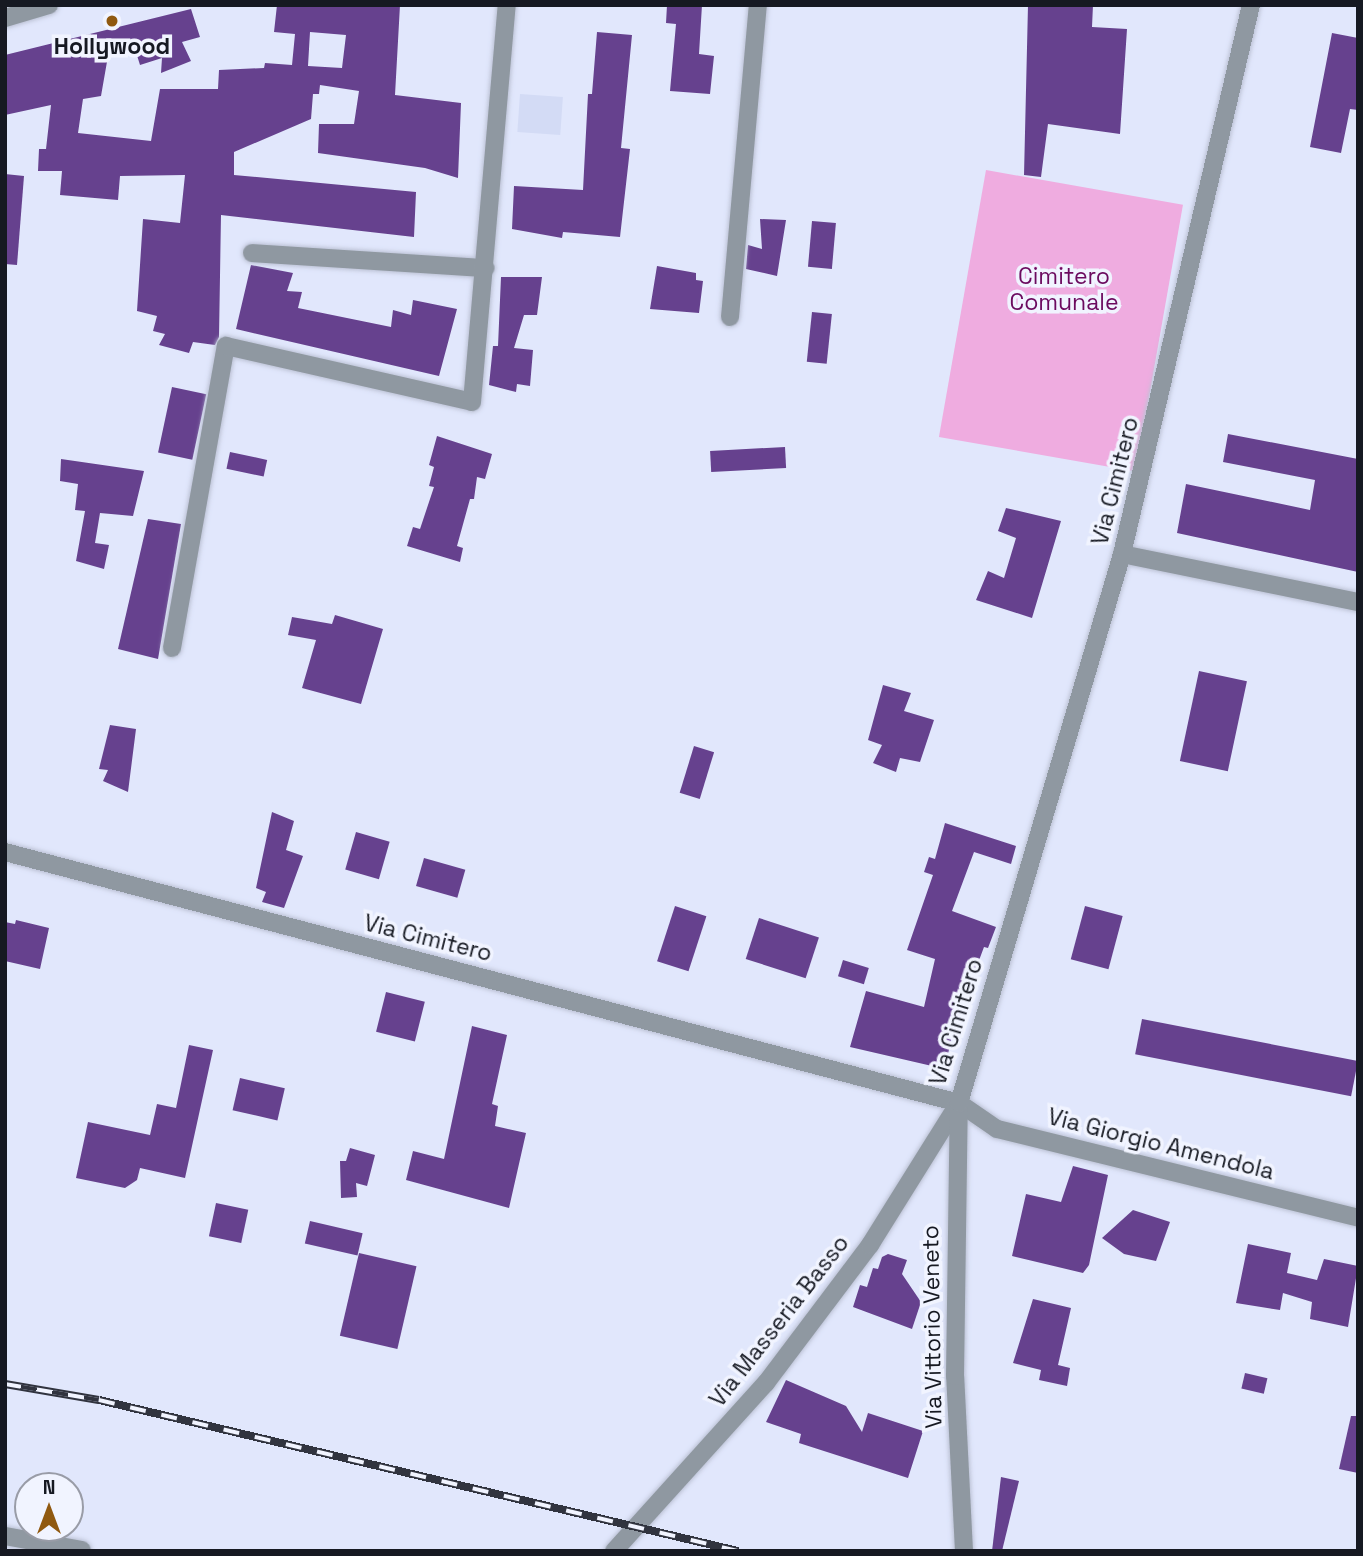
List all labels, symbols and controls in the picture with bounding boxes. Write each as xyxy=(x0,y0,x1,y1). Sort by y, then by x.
marker: Hollywood xyxy=(104,13,120,29)
place label: Hollywood xyxy=(54,32,170,60)
park label: Cimitero Comunale xyxy=(1009,262,1119,316)
street label: Via Cimitero xyxy=(1086,414,1144,548)
street label: Via Cimitero xyxy=(361,909,495,967)
street label: Via Cimitero xyxy=(924,955,988,1089)
street label: Via Giorgio Amendola xyxy=(1045,1102,1277,1186)
street label: Via Vittorio Veneto xyxy=(916,1225,948,1429)
street label: Via Masseria Basso xyxy=(703,1230,855,1412)
north arrow xyxy=(14,1472,84,1542)
text: N xyxy=(43,1475,55,1500)

